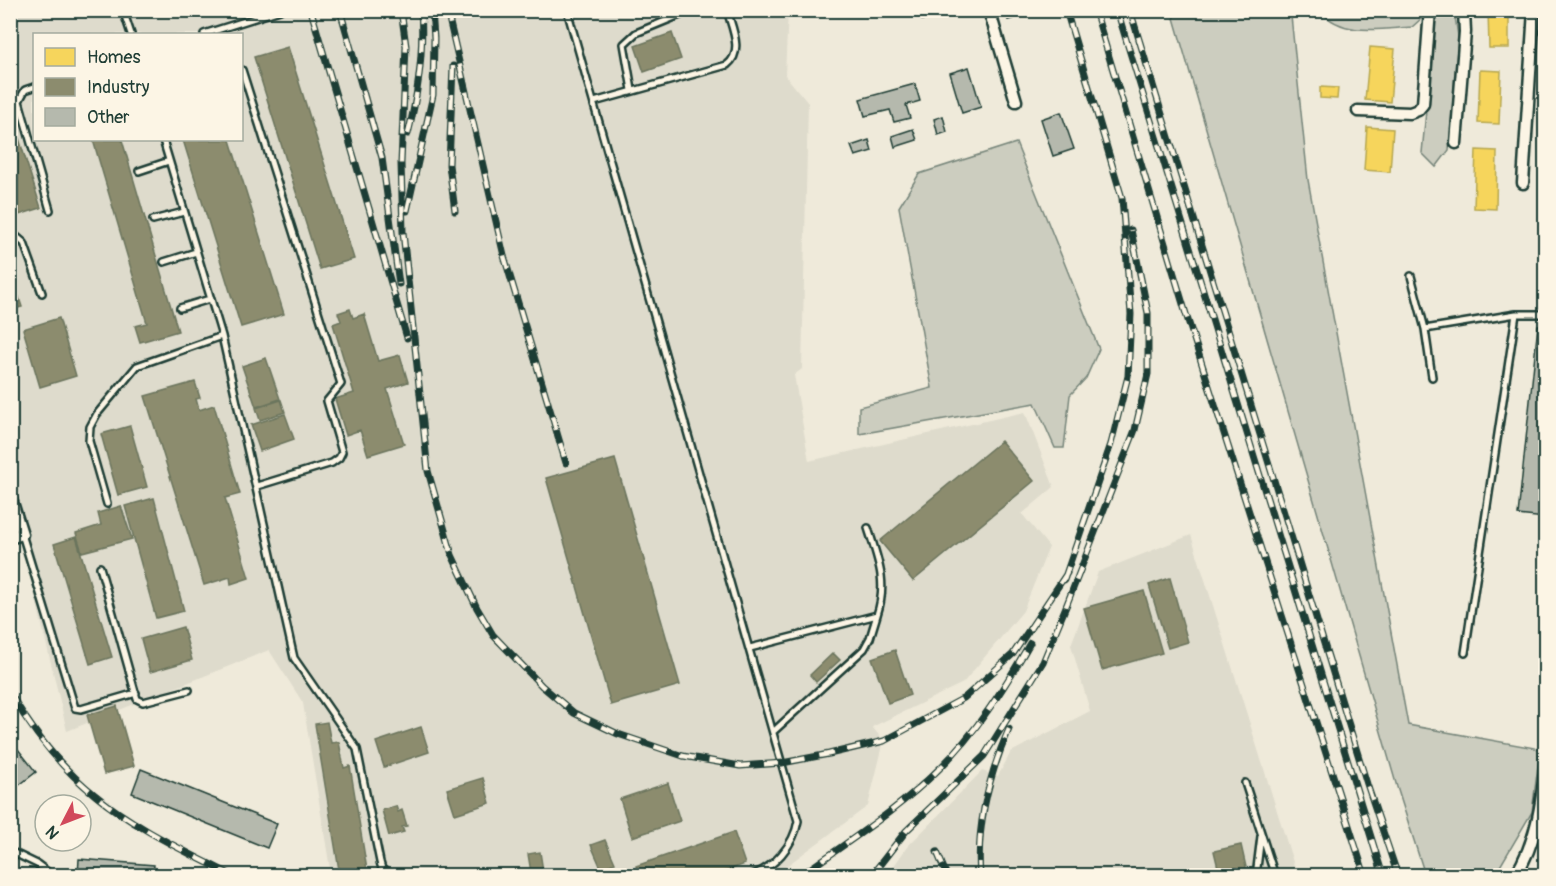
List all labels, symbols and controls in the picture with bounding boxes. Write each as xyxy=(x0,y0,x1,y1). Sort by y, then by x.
legend xyxy=(33,33,243,141)
text: Homes xyxy=(87,46,140,69)
text: Industry xyxy=(87,76,150,99)
text: Other xyxy=(87,106,130,129)
north arrow xyxy=(33,793,93,853)
text: N xyxy=(41,822,64,843)

